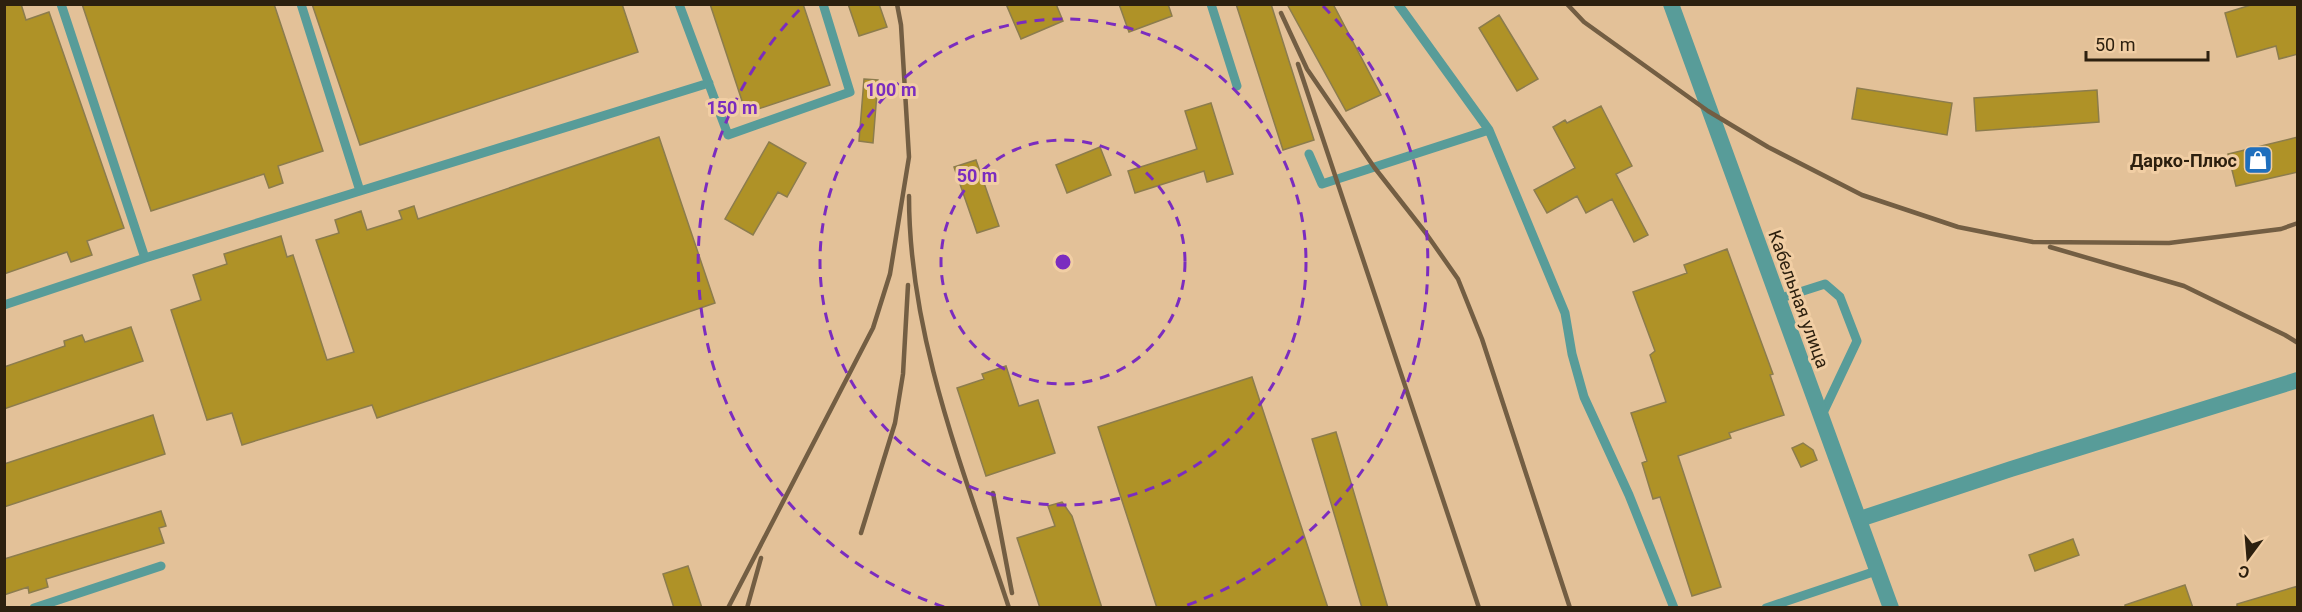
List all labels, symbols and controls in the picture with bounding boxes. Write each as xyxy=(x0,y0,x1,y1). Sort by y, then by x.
scale bar xyxy=(2086,24,2208,62)
text: 50 m xyxy=(2095,34,2135,55)
text: 100 m xyxy=(865,79,917,100)
text: 150 m xyxy=(706,97,758,118)
shop icon: Дарко-Плюс xyxy=(2242,144,2274,176)
place label: Дарко-Плюс xyxy=(2130,150,2237,171)
text: 50 m xyxy=(957,165,997,186)
street label: Кабельная улица xyxy=(1764,227,1834,371)
centre of rings xyxy=(1053,252,1073,272)
north arrow xyxy=(2218,528,2278,588)
text: С xyxy=(2236,561,2252,583)

